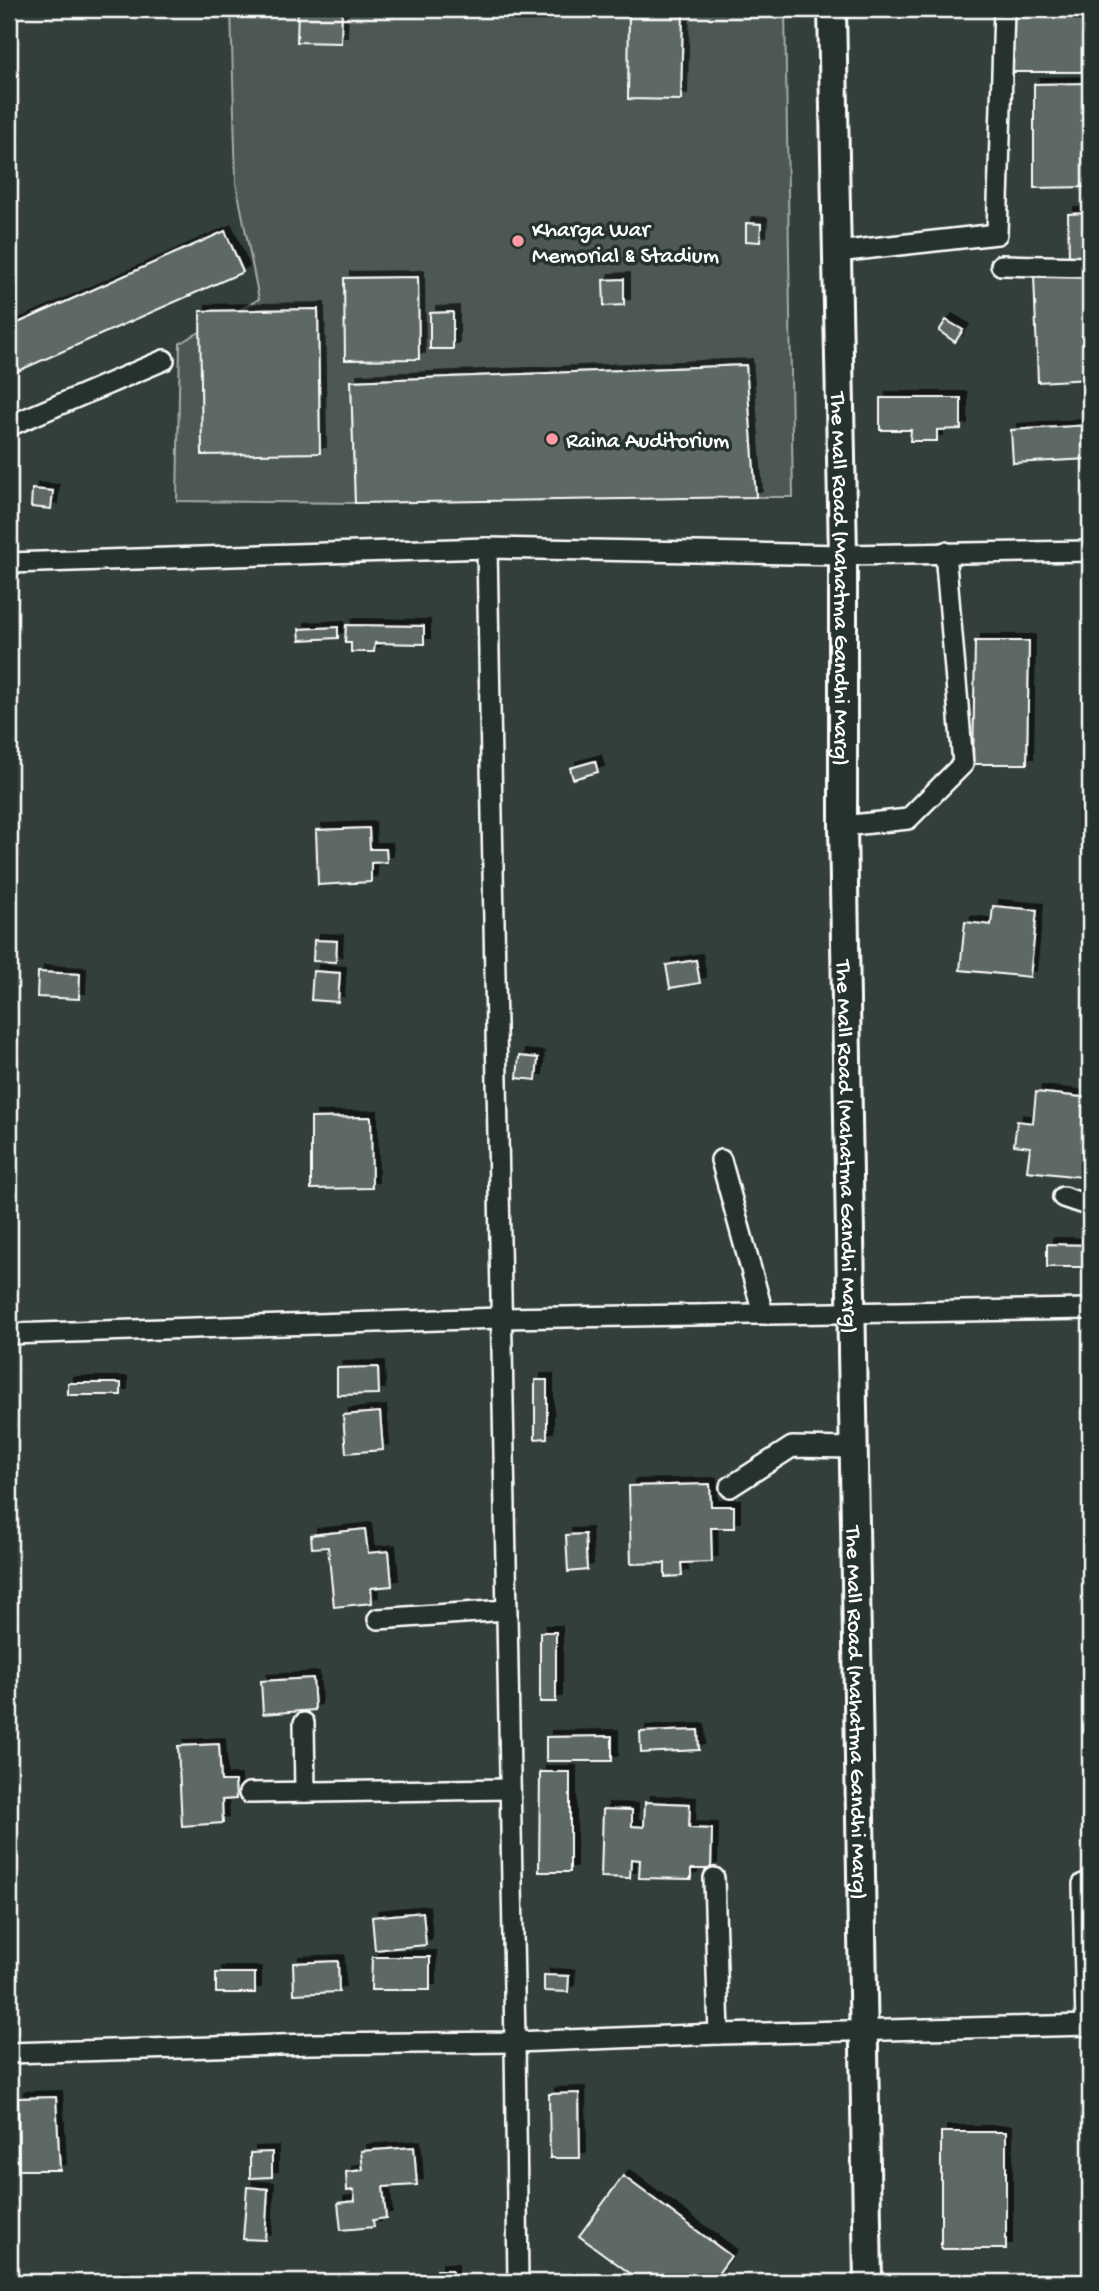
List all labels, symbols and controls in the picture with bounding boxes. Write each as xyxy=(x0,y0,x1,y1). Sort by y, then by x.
place label: Kharga War Memorial & Stadium xyxy=(532,218,719,271)
marker: Kharga War Memorial & Stadium xyxy=(510,233,526,249)
street label: The Mall Road (Mahatma Gandhi Marg) xyxy=(823,390,853,766)
place label: Raina Auditorium xyxy=(566,429,729,456)
marker: Raina Auditorium xyxy=(544,431,560,447)
street label: The Mall Road (Mahatma Gandhi Marg) xyxy=(828,958,862,1334)
street label: The Mall Road (Mahatma Gandhi Marg) xyxy=(838,1524,871,1900)

